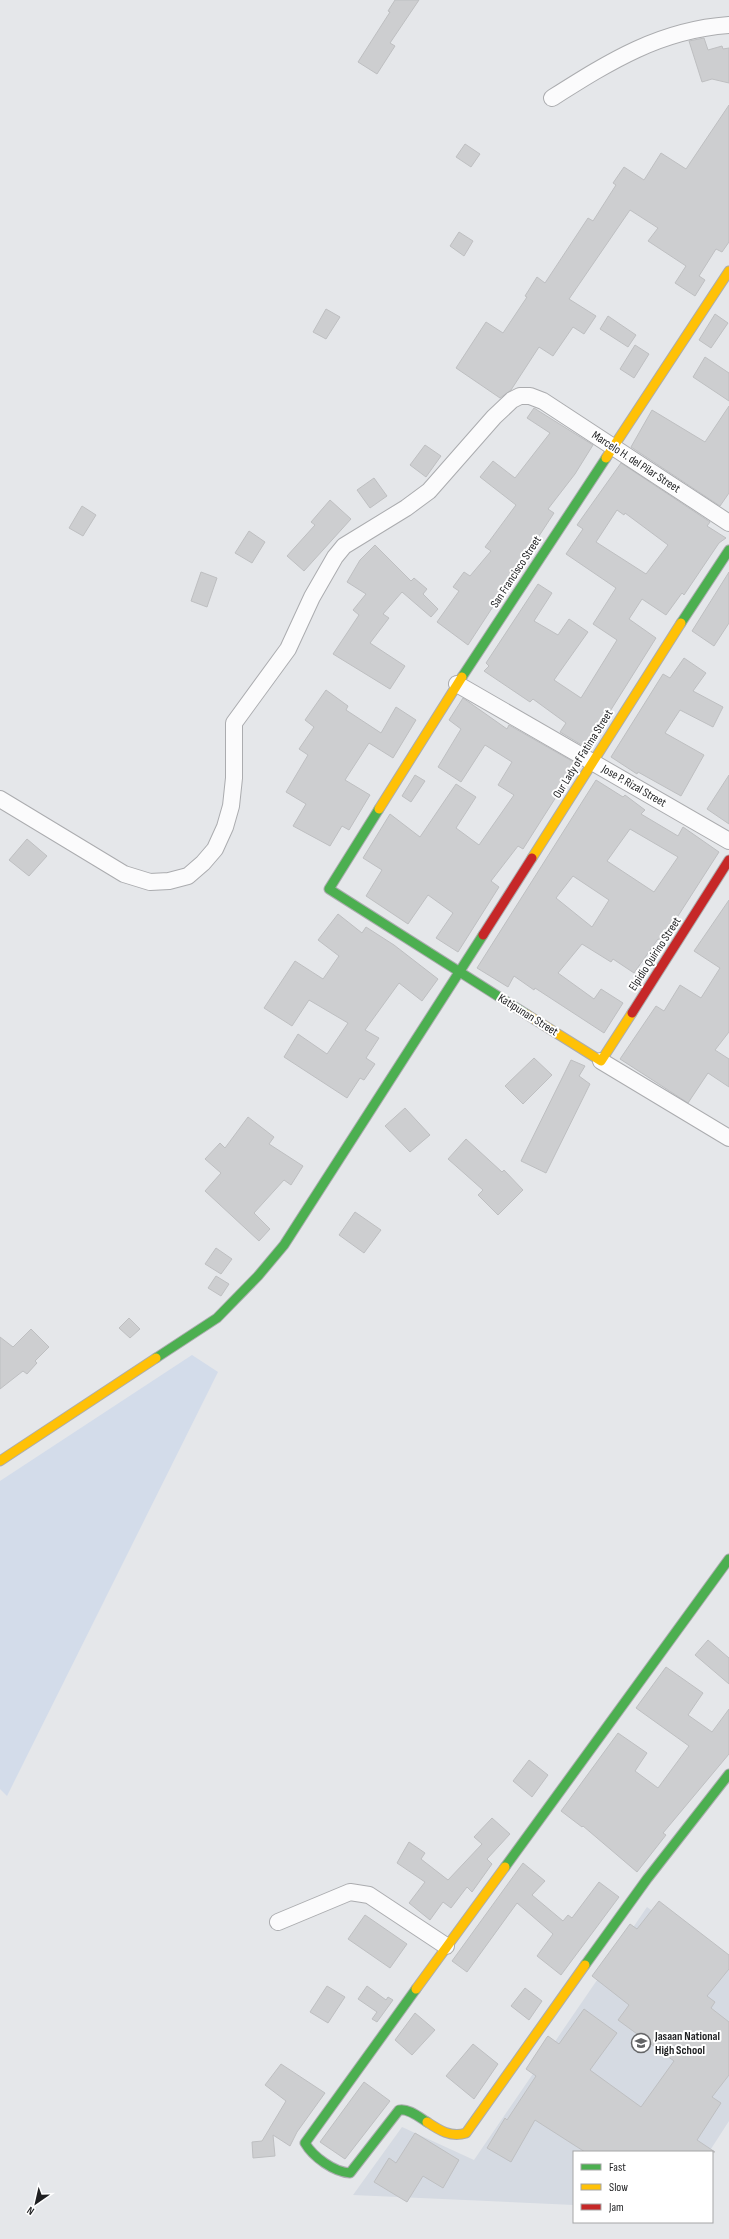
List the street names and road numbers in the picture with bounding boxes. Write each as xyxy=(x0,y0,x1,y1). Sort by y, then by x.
street label: Marcelo H. del Pilar Street xyxy=(589,428,683,496)
street label: San Francisco Street xyxy=(487,533,545,611)
street label: Our Lady of Fatima Street xyxy=(550,707,616,801)
street label: Jose P. Rizal Street xyxy=(598,761,669,811)
street label: Elpidio Quirino Street xyxy=(626,914,685,994)
street label: Katipunan Street xyxy=(495,991,561,1040)

